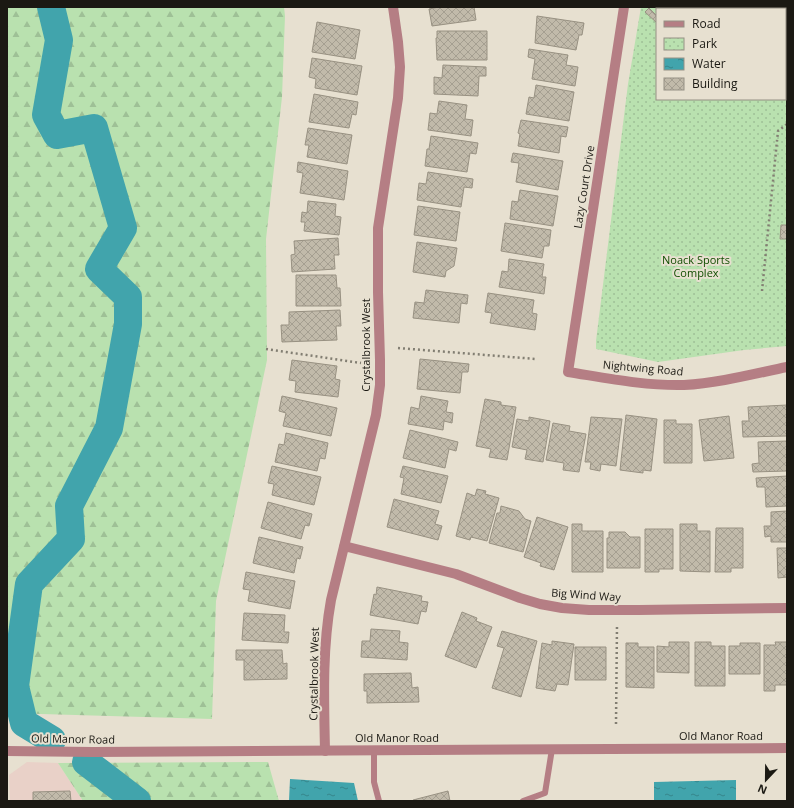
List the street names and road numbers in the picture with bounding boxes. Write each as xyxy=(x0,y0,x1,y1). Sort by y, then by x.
street label: Lazy Court Drive xyxy=(570,144,597,230)
street label: Crystalbrook West xyxy=(358,298,373,392)
street label: Nightwing Road xyxy=(602,357,684,378)
street label: Big Wind Way xyxy=(551,585,622,604)
street label: Crystalbrook West xyxy=(305,627,322,721)
street label: Old Manor Road xyxy=(679,728,763,743)
street label: Old Manor Road xyxy=(31,730,115,747)
street label: Old Manor Road xyxy=(355,730,439,745)

